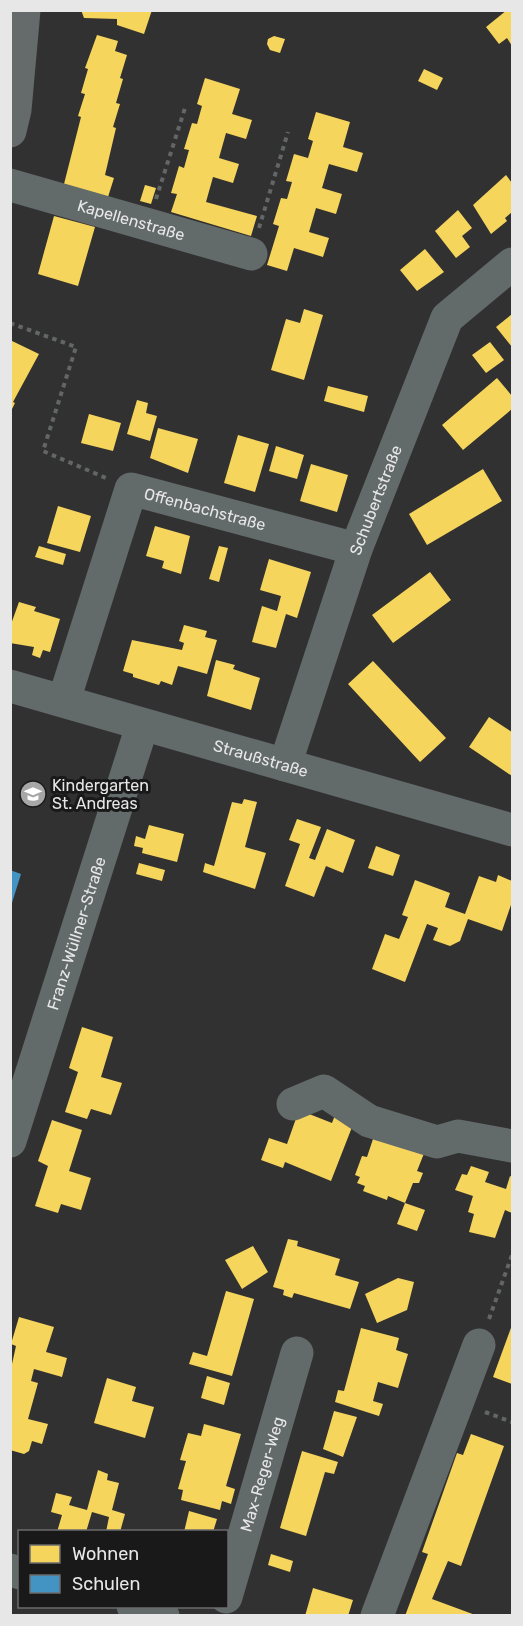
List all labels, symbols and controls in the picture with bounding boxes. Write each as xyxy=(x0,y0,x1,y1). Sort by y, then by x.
street label: Kapellenstraße xyxy=(75,196,187,245)
street label: Schubertstraße xyxy=(346,442,406,558)
street label: Offenbachstraße xyxy=(142,484,268,535)
street label: Straußstraße xyxy=(211,736,310,781)
place label: Kindergarten St. Andreas xyxy=(52,776,149,813)
school or university icon: Kindergarten St. Andreas xyxy=(18,779,48,809)
street label: Franz-Wüllner-Straße xyxy=(43,854,110,1013)
street label: Max-Reger-Weg xyxy=(236,1414,288,1534)
legend xyxy=(18,1530,228,1608)
text: Wohnen xyxy=(72,1543,139,1565)
text: Schulen xyxy=(72,1573,140,1595)

